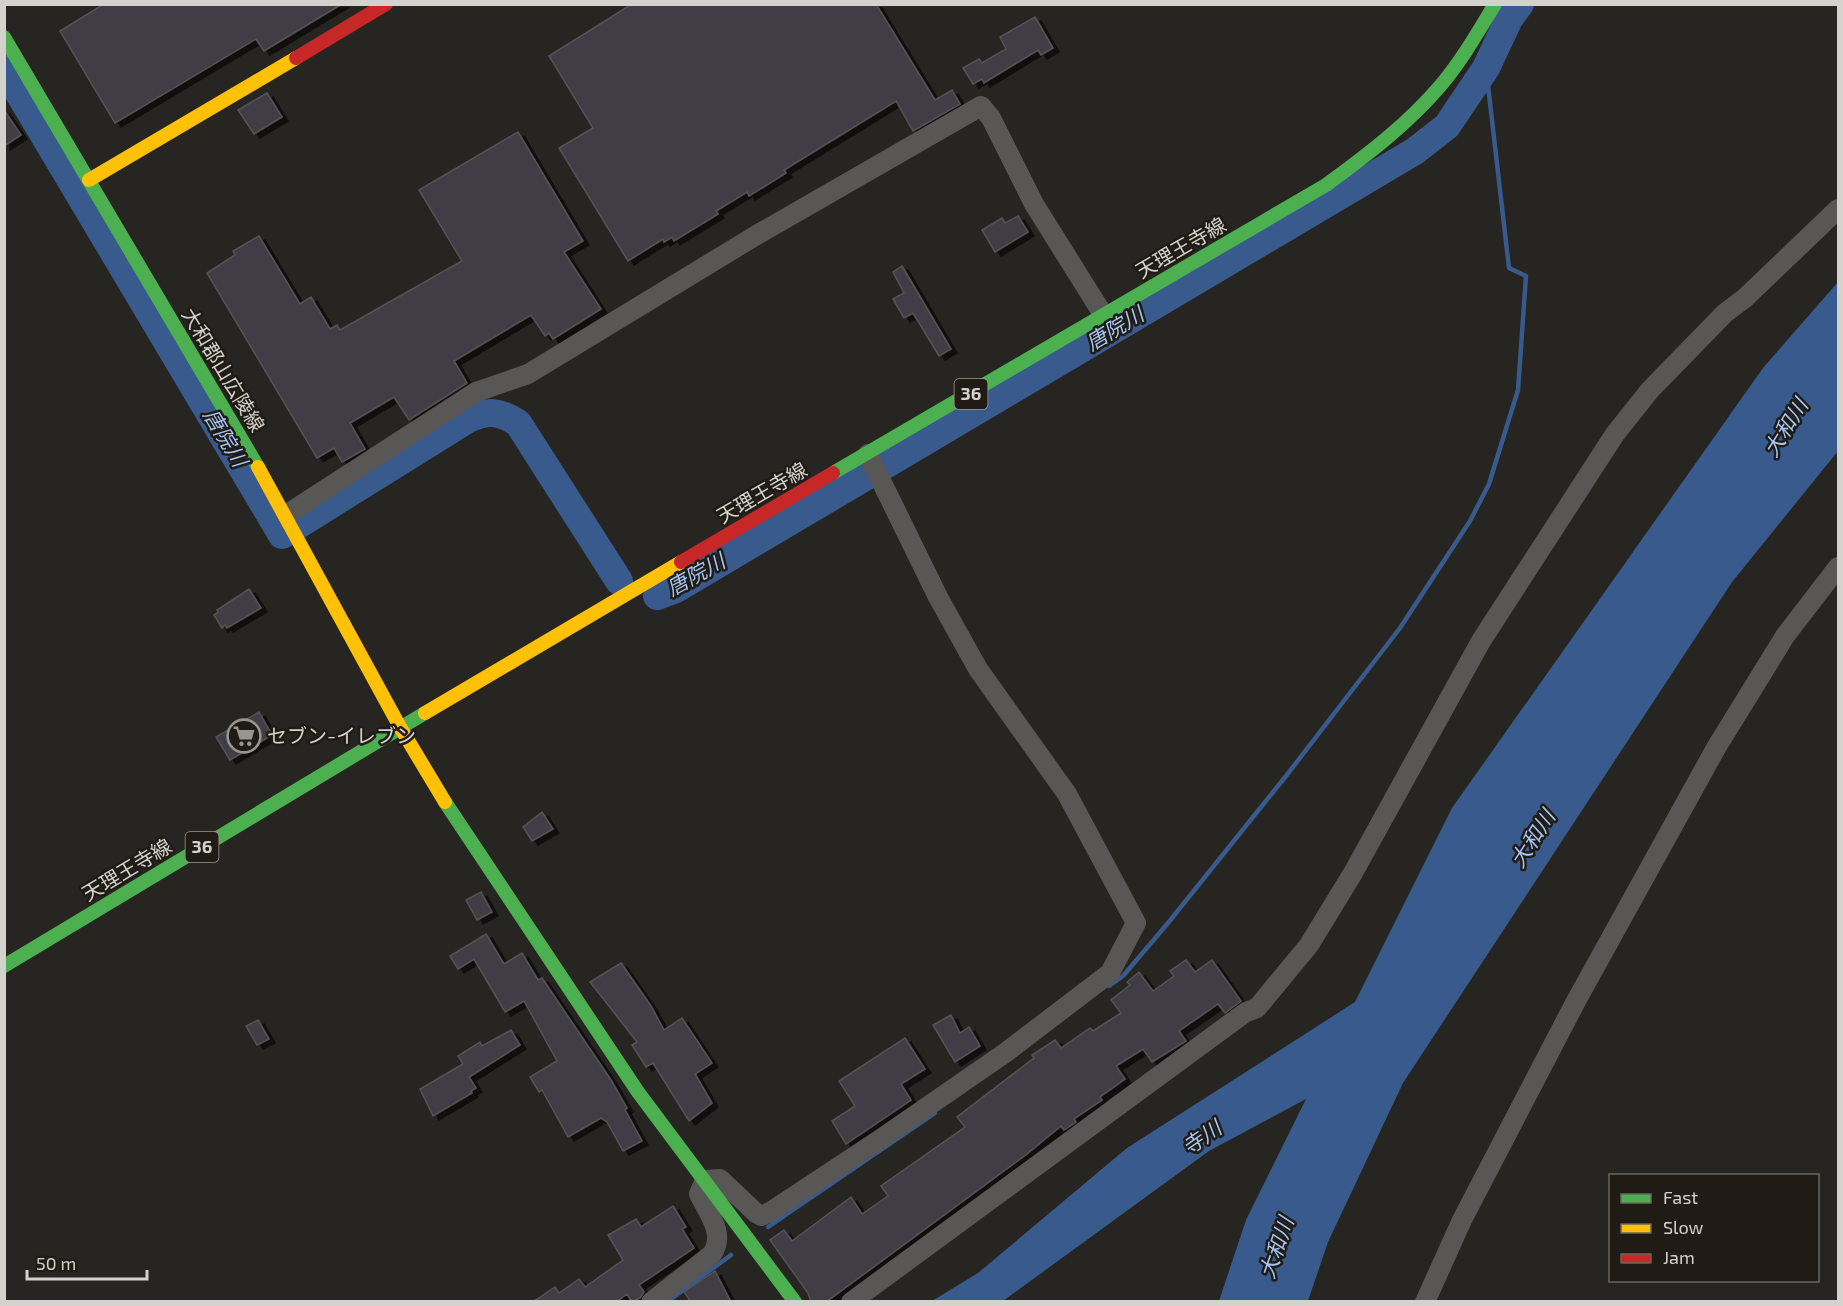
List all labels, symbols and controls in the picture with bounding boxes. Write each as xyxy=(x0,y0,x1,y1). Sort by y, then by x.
street label: 天理王寺線 xyxy=(1131,212,1230,283)
water label: 唐院川 xyxy=(1081,300,1149,355)
street label: 大和郡山広陵線 xyxy=(178,303,270,436)
road number: 36 xyxy=(954,379,988,409)
water label: 大和川 xyxy=(1757,392,1813,461)
water label: 唐院川 xyxy=(199,404,254,472)
street label: 天理王寺線 xyxy=(712,457,811,528)
water label: 唐院川 xyxy=(662,547,731,600)
supermarket icon: セブン-イレブン xyxy=(226,718,262,754)
place label: セブン-イレブン xyxy=(267,723,416,747)
water label: 大和川 xyxy=(1504,803,1560,871)
road number: 36 xyxy=(186,832,218,862)
street label: 天理王寺線 xyxy=(77,833,176,905)
water label: 寺川 xyxy=(1177,1113,1227,1159)
legend xyxy=(1609,1174,1819,1282)
text: Fast xyxy=(1663,1186,1698,1208)
water label: 大和川 xyxy=(1254,1212,1298,1281)
text: Slow xyxy=(1663,1216,1704,1238)
scale bar xyxy=(27,1243,147,1281)
text: Jam xyxy=(1663,1246,1695,1268)
text: 50 m xyxy=(36,1252,76,1274)

